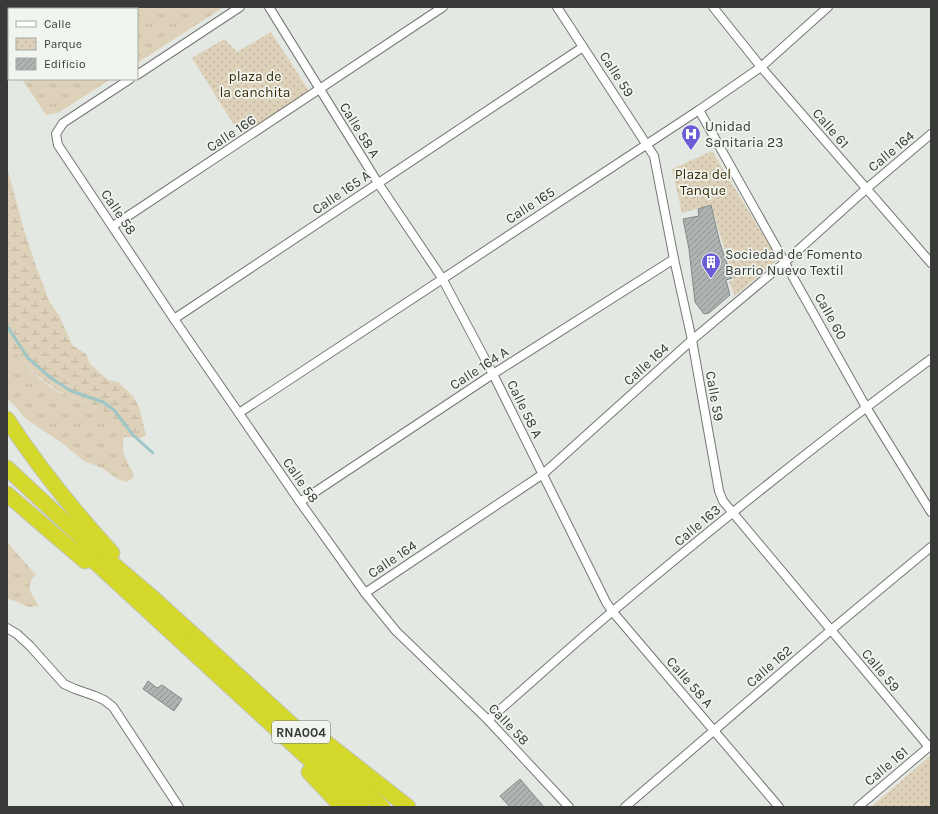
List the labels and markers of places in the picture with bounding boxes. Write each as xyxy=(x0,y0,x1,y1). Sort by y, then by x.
place label: Unidad Sanitaria 23 xyxy=(705,118,783,151)
hospital icon: Unidad Sanitaria 23 xyxy=(680,123,702,151)
place label: Sociedad de Fomento Barrio Nuevo Textil xyxy=(725,246,862,279)
building icon: Sociedad de Fomento Barrio Nuevo Textil xyxy=(700,251,722,279)

